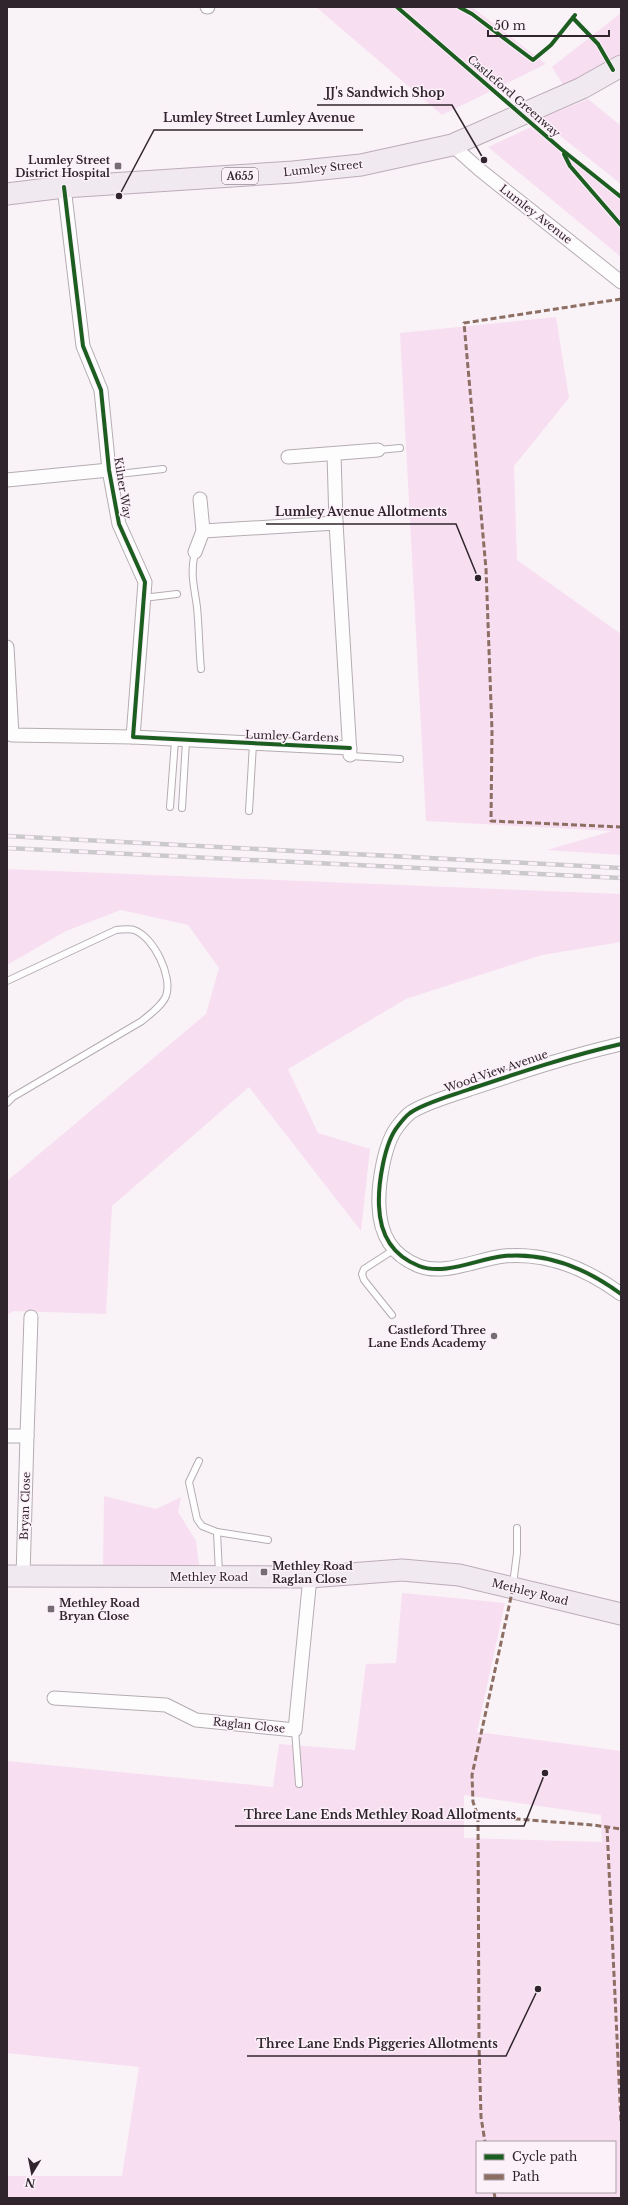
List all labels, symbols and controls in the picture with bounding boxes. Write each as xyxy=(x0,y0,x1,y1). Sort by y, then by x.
scale bar xyxy=(488,12,609,38)
text: 50 m xyxy=(494,18,526,33)
street label: Castleford Greenway xyxy=(465,52,563,140)
callout: JJ's Sandwich Shop xyxy=(317,81,452,105)
text: JJ's Sandwich Shop xyxy=(322,85,445,100)
callout: Lumley Street Lumley Avenue xyxy=(154,106,363,130)
text: Lumley Street Lumley Avenue xyxy=(163,110,355,125)
place label: Lumley Street District Hospital xyxy=(15,153,111,180)
street label: Lumley Street xyxy=(283,157,364,179)
marker: Lumley Street District Hospital xyxy=(113,161,123,171)
road number: A655 xyxy=(222,168,258,184)
street label: Lumley Avenue xyxy=(497,181,575,247)
street label: Kilner Way xyxy=(111,456,135,520)
callout: Lumley Avenue Allotments xyxy=(266,500,456,524)
text: Lumley Avenue Allotments xyxy=(275,504,447,519)
street label: Lumley Gardens xyxy=(245,727,339,745)
street label: Wood View Avenue xyxy=(441,1047,550,1096)
place label: Castleford Three Lane Ends Academy xyxy=(368,1323,487,1350)
marker: Castleford Three Lane Ends Academy xyxy=(489,1331,499,1341)
street label: Bryan Close xyxy=(17,1472,33,1540)
place label: Methley Road Raglan Close xyxy=(272,1559,353,1586)
marker: Methley Road Raglan Close xyxy=(259,1567,269,1577)
street label: Methley Road xyxy=(170,1570,249,1584)
street label: Methley Road xyxy=(490,1576,570,1608)
place label: Methley Road Bryan Close xyxy=(59,1596,140,1623)
marker: Methley Road Bryan Close xyxy=(46,1604,56,1614)
street label: Raglan Close xyxy=(212,1714,286,1736)
callout: Three Lane Ends Methley Road Allotments xyxy=(235,1802,524,1826)
text: Three Lane Ends Methley Road Allotments xyxy=(244,1807,517,1822)
callout: Three Lane Ends Piggeries Allotments xyxy=(247,2032,506,2056)
text: Three Lane Ends Piggeries Allotments xyxy=(256,2036,498,2051)
legend xyxy=(476,2141,616,2193)
text: Cycle path xyxy=(512,2149,577,2164)
north arrow xyxy=(12,2153,52,2193)
text: Path xyxy=(512,2169,540,2184)
text: N xyxy=(23,2175,37,2191)

